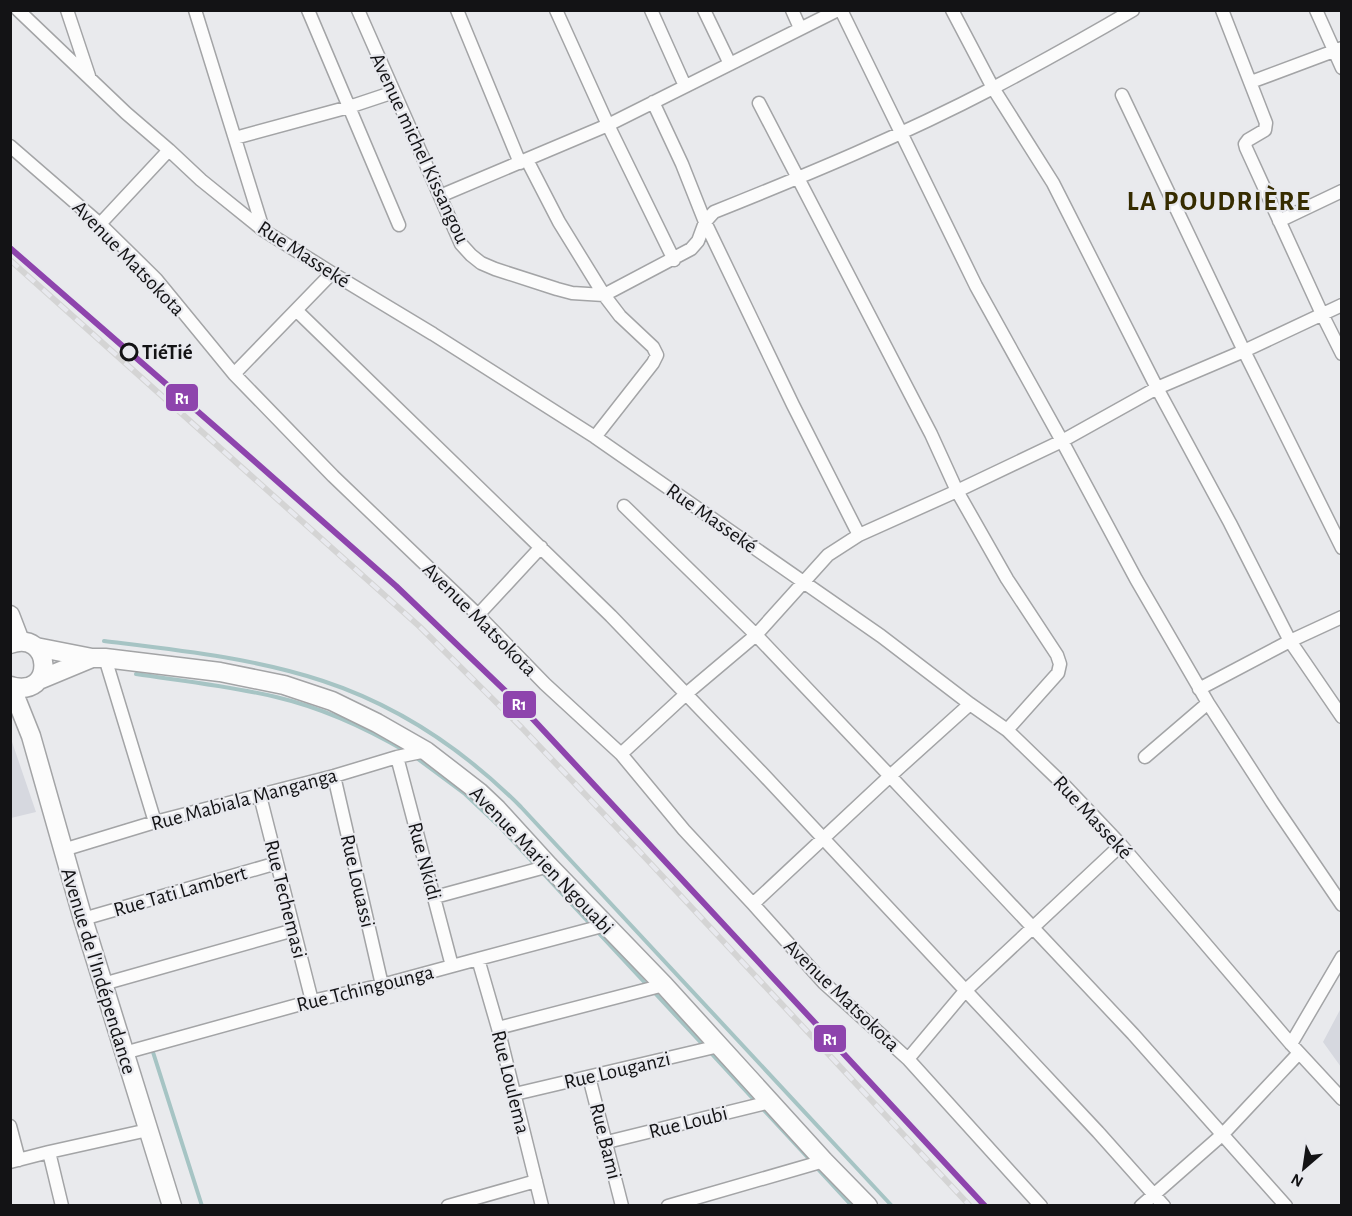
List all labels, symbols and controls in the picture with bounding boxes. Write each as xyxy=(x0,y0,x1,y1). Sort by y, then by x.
street label: Avenue michel Kissangou xyxy=(366,50,473,247)
district label: LA POUDRIÈRE xyxy=(1127,185,1311,215)
street label: Avenue Matsokota xyxy=(68,197,189,320)
street label: Rue Masseké xyxy=(254,217,354,292)
place label: TiéTié xyxy=(142,342,193,363)
marker: TiéTié xyxy=(120,343,138,361)
line badge: R1 xyxy=(165,383,199,412)
text: R1 xyxy=(174,391,190,407)
street label: Rue Masseké xyxy=(663,480,761,557)
street label: Avenue Matsokota xyxy=(419,558,541,681)
line badge: R1 xyxy=(502,690,537,719)
text: R1 xyxy=(511,697,527,713)
street label: Rue Mabiala Manganga xyxy=(149,764,340,834)
street label: Rue Masseké xyxy=(1049,772,1136,863)
street label: Avenue Marien Ngouabi xyxy=(466,782,618,939)
street label: Rue Nkidi xyxy=(404,820,445,902)
street label: Rue Louassi xyxy=(337,833,378,930)
street label: Rue Techemasi xyxy=(261,838,310,961)
street label: Rue Tati Lambert xyxy=(111,862,250,921)
street label: Avenue de l'Indépendance xyxy=(57,866,140,1077)
street label: Avenue Matsokota xyxy=(780,935,904,1056)
street label: Rue Tchingounga xyxy=(294,961,436,1016)
line badge: R1 xyxy=(813,1024,847,1053)
street label: Rue Loulema xyxy=(488,1028,534,1136)
text: R1 xyxy=(822,1032,838,1048)
street label: Rue Louganzi xyxy=(562,1048,672,1093)
street label: Rue Bami xyxy=(586,1101,625,1181)
street label: Rue Loubi xyxy=(647,1103,730,1142)
north arrow xyxy=(1274,1138,1334,1198)
text: N xyxy=(1288,1171,1306,1190)

